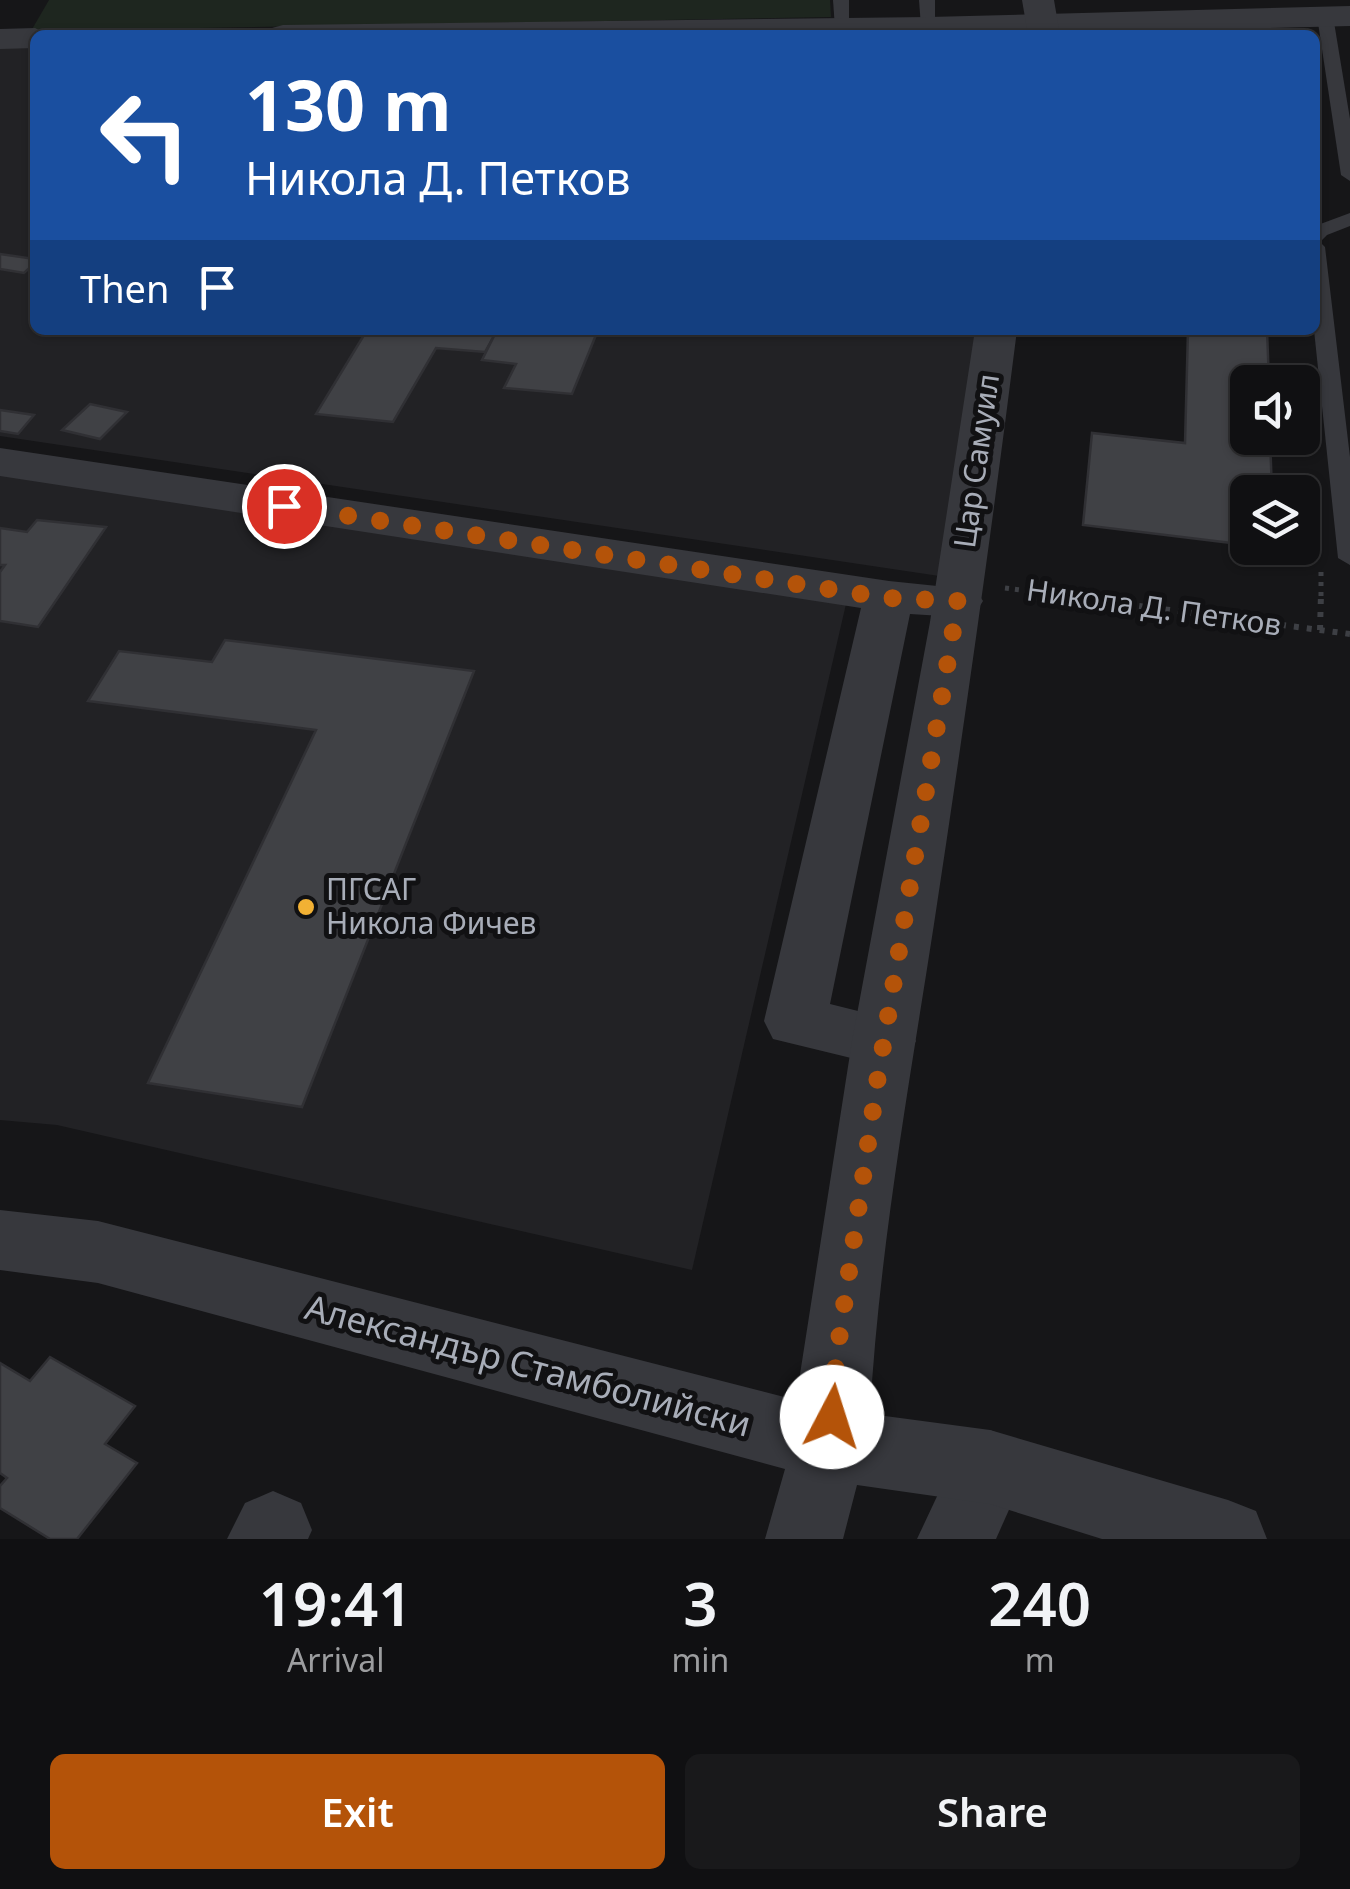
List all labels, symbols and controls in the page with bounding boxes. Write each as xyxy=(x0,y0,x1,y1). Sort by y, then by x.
text: 130 m xyxy=(245,56,452,152)
icon: left xyxy=(80,70,210,200)
text: Никола Д. Петков xyxy=(245,147,631,208)
icon: arrive xyxy=(190,260,245,315)
text: Then xyxy=(80,262,170,314)
map controls xyxy=(1230,365,1320,565)
button: sound xyxy=(1230,365,1320,455)
street label: Цар Самуил xyxy=(943,371,1008,550)
pin xyxy=(242,464,327,549)
button: layers xyxy=(1230,475,1320,565)
icon: arrive xyxy=(257,479,312,534)
street label: Никола Д. Петков xyxy=(1024,568,1284,645)
place label: ПГСАГ Никола Фичев xyxy=(326,868,536,943)
marker: ПГСАГ Никола Фичев xyxy=(295,896,317,918)
street label: Александър Стамболийски xyxy=(300,1282,756,1447)
position arrow xyxy=(780,1365,884,1469)
text: 19:41 xyxy=(259,1562,413,1644)
text: 3 xyxy=(683,1562,718,1644)
text: 240 xyxy=(988,1562,1091,1644)
text: Arrival xyxy=(287,1638,385,1681)
text: min xyxy=(671,1638,729,1681)
text: m xyxy=(1025,1638,1055,1681)
button: Exit xyxy=(50,1754,665,1869)
button: Share xyxy=(685,1754,1300,1869)

